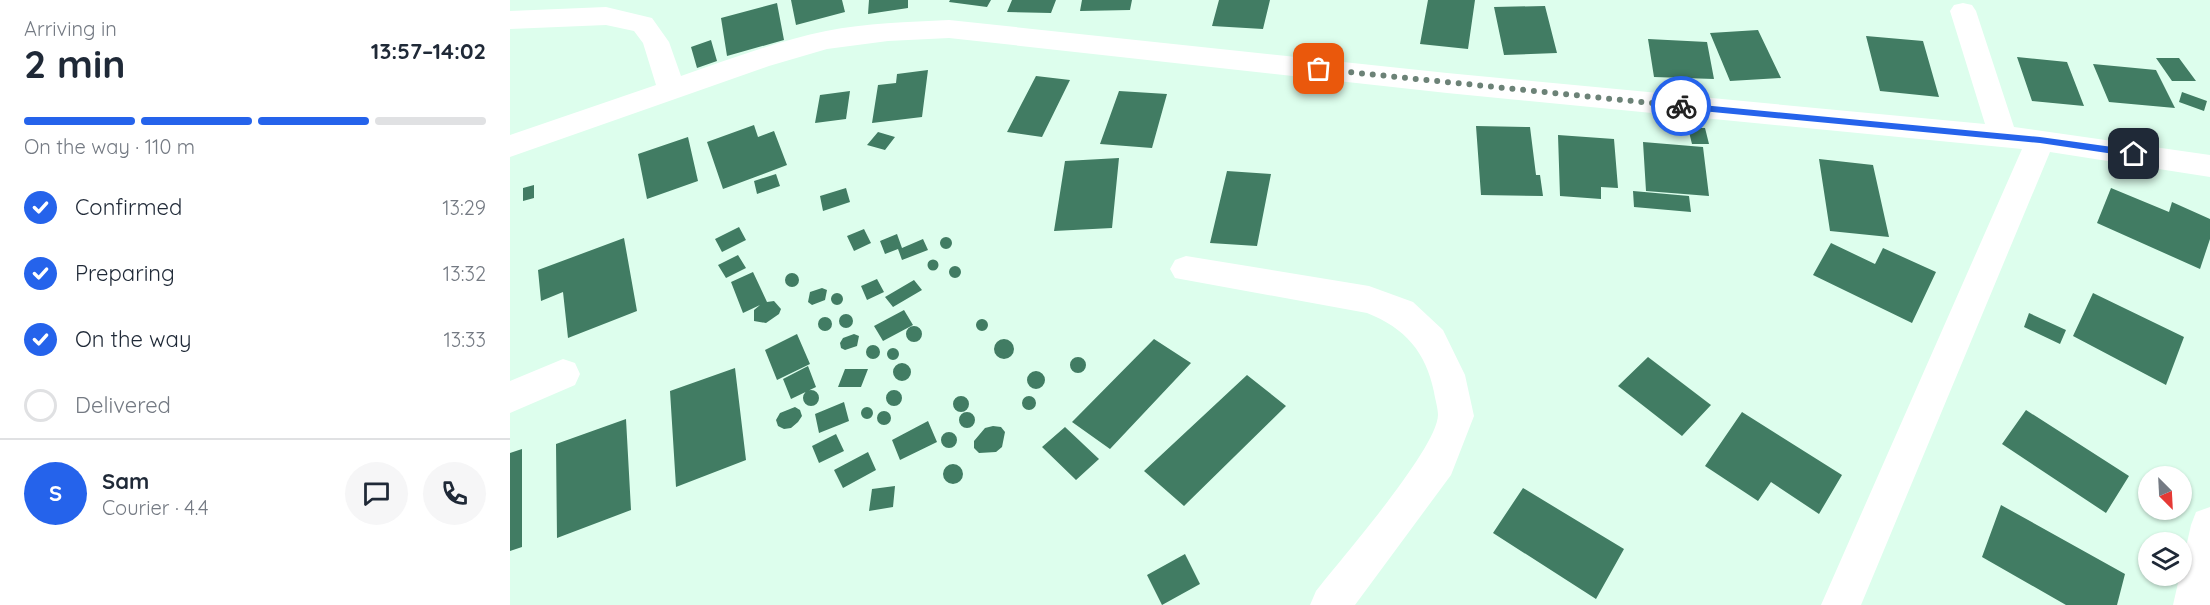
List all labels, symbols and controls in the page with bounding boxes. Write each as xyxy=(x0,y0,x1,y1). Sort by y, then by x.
text: Arriving in xyxy=(24,16,117,41)
text: 13:57–14:02 xyxy=(371,37,486,65)
text: 2 min xyxy=(24,39,126,88)
pin xyxy=(1293,43,1344,94)
icon: bag xyxy=(1302,52,1335,85)
courier xyxy=(1651,76,1711,136)
icon: bike xyxy=(1665,90,1698,123)
pin xyxy=(2108,128,2159,179)
text: On the way · 110 m xyxy=(24,134,195,159)
icon: home xyxy=(2117,137,2150,170)
icon: check xyxy=(24,191,57,224)
text: Confirmed xyxy=(75,193,182,221)
text: 13:29 xyxy=(442,195,486,220)
icon: check xyxy=(24,257,57,290)
text: Preparing xyxy=(75,259,175,287)
text: 13:32 xyxy=(443,261,486,286)
icon: check xyxy=(24,323,57,356)
text: On the way xyxy=(75,325,191,353)
text: 13:33 xyxy=(443,327,486,352)
text: Delivered xyxy=(75,391,171,419)
button: chat xyxy=(345,462,408,525)
button: phone xyxy=(423,462,486,525)
north arrow xyxy=(2138,466,2192,520)
map controls xyxy=(2138,466,2192,586)
text: Sam xyxy=(102,467,149,495)
text: S xyxy=(49,479,62,507)
text: Courier · 4.4 xyxy=(102,495,208,520)
button: layers xyxy=(2138,532,2192,586)

